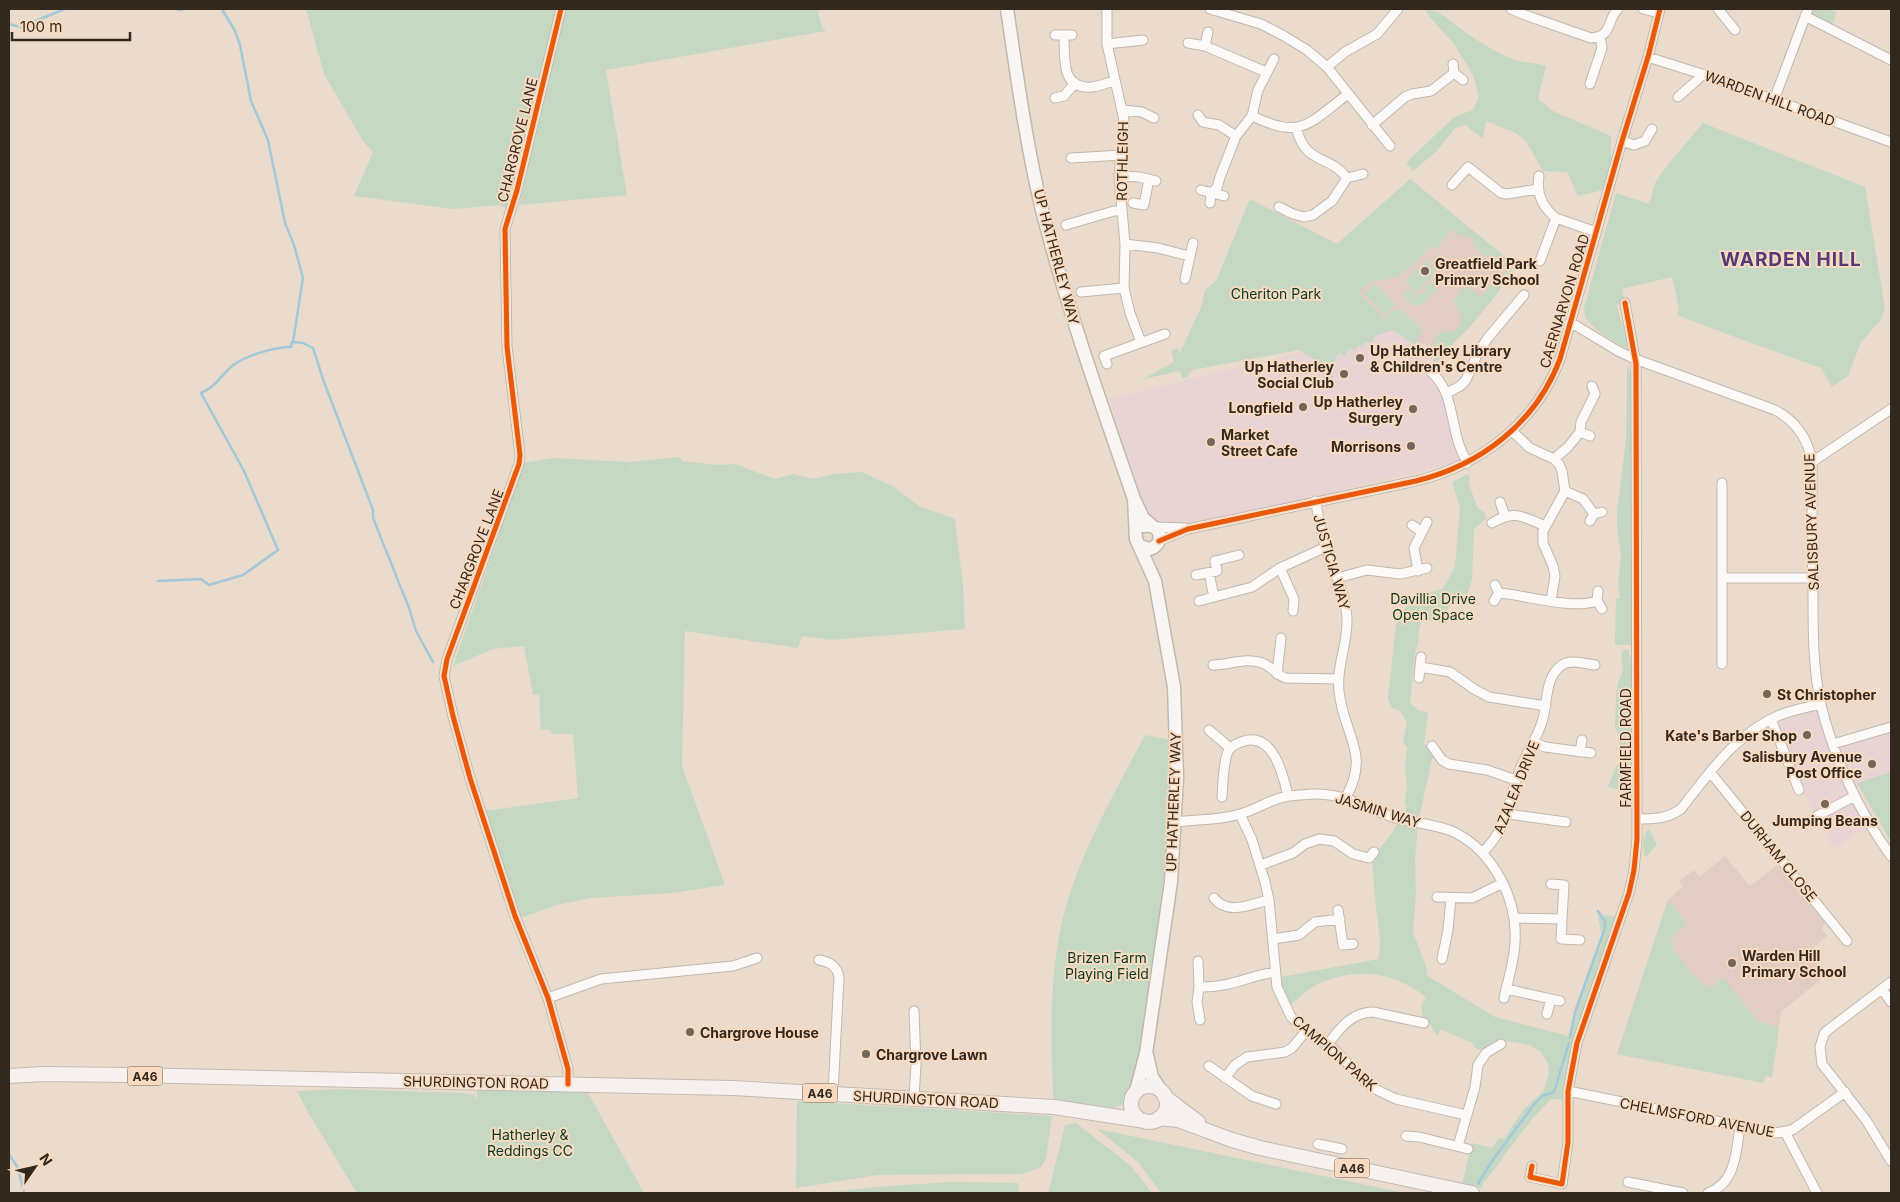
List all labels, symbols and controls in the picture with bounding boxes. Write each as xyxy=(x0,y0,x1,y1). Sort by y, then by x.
scale bar xyxy=(12,10,130,42)
text: 100 m xyxy=(20,17,62,36)
street label: WARDEN HILL ROAD xyxy=(1702,66,1838,130)
street label: CHARGROVE LANE xyxy=(493,76,541,204)
street label: ROTHLEIGH xyxy=(1113,121,1131,201)
street label: UP HATHERLEY WAY xyxy=(1031,187,1083,327)
street label: CAERNARVON ROAD xyxy=(1535,232,1593,370)
district label: WARDEN HILL xyxy=(1720,248,1862,271)
place label: Greatfield Park Primary School xyxy=(1435,255,1539,288)
marker: Greatfield Park Primary School xyxy=(1419,265,1431,277)
park label: Cheriton Park xyxy=(1231,285,1322,302)
place label: Up Hatherley Library & Children's Centre xyxy=(1370,342,1512,375)
marker: Up Hatherley Library & Children's Centre xyxy=(1354,352,1366,364)
place label: Up Hatherley Social Club xyxy=(1245,358,1335,391)
marker: Up Hatherley Social Club xyxy=(1338,368,1350,380)
place label: Up Hatherley Surgery xyxy=(1314,393,1404,426)
place label: Longfield xyxy=(1228,399,1293,416)
marker: Longfield xyxy=(1297,401,1309,413)
marker: Up Hatherley Surgery xyxy=(1407,403,1419,415)
place label: Market Street Cafe xyxy=(1221,426,1298,459)
marker: Market Street Cafe xyxy=(1205,436,1217,448)
place label: Morrisons xyxy=(1331,438,1401,455)
marker: Morrisons xyxy=(1405,440,1417,452)
street label: SALISBURY AVENUE xyxy=(1800,453,1822,591)
street label: CHARGROVE LANE xyxy=(445,486,507,612)
street label: JUSTICIA WAY xyxy=(1310,512,1354,612)
park label: Davillia Drive Open Space xyxy=(1390,590,1476,623)
place label: St Christopher xyxy=(1777,686,1877,703)
street label: FARMFIELD ROAD xyxy=(1617,688,1634,808)
marker: St Christopher xyxy=(1761,688,1773,700)
place label: Kate's Barber Shop xyxy=(1665,727,1797,744)
marker: Kate's Barber Shop xyxy=(1801,729,1813,741)
street label: UP HATHERLEY WAY xyxy=(1162,731,1184,872)
street label: AZALEA DRIVE xyxy=(1490,738,1542,836)
place label: Salisbury Avenue Post Office xyxy=(1742,748,1862,781)
marker: Salisbury Avenue Post Office xyxy=(1866,758,1878,770)
street label: JASMIN WAY xyxy=(1333,789,1423,831)
marker: Jumping Beans xyxy=(1819,798,1831,810)
street label: DURHAM CLOSE xyxy=(1737,807,1821,905)
place label: Jumping Beans xyxy=(1772,812,1878,829)
place label: Warden Hill Primary School xyxy=(1742,947,1846,980)
park label: Brizen Farm Playing Field xyxy=(1065,949,1149,982)
marker: Warden Hill Primary School xyxy=(1726,957,1738,969)
street label: CAMPION PARK xyxy=(1289,1012,1381,1095)
place label: Chargrove House xyxy=(700,1024,819,1041)
marker: Chargrove House xyxy=(684,1026,696,1038)
place label: Chargrove Lawn xyxy=(876,1046,988,1063)
marker: Chargrove Lawn xyxy=(860,1048,872,1060)
road number: A46 xyxy=(128,1066,162,1086)
street label: SHURDINGTON ROAD xyxy=(403,1072,549,1092)
road number: A46 xyxy=(802,1084,838,1102)
street label: SHURDINGTON ROAD xyxy=(853,1087,999,1111)
street label: CHELMSFORD AVENUE xyxy=(1618,1094,1776,1140)
park label: Hatherley & Reddings CC xyxy=(487,1126,573,1159)
north arrow xyxy=(10,1142,60,1192)
text: N xyxy=(36,1150,56,1169)
road number: A46 xyxy=(1334,1158,1370,1178)

